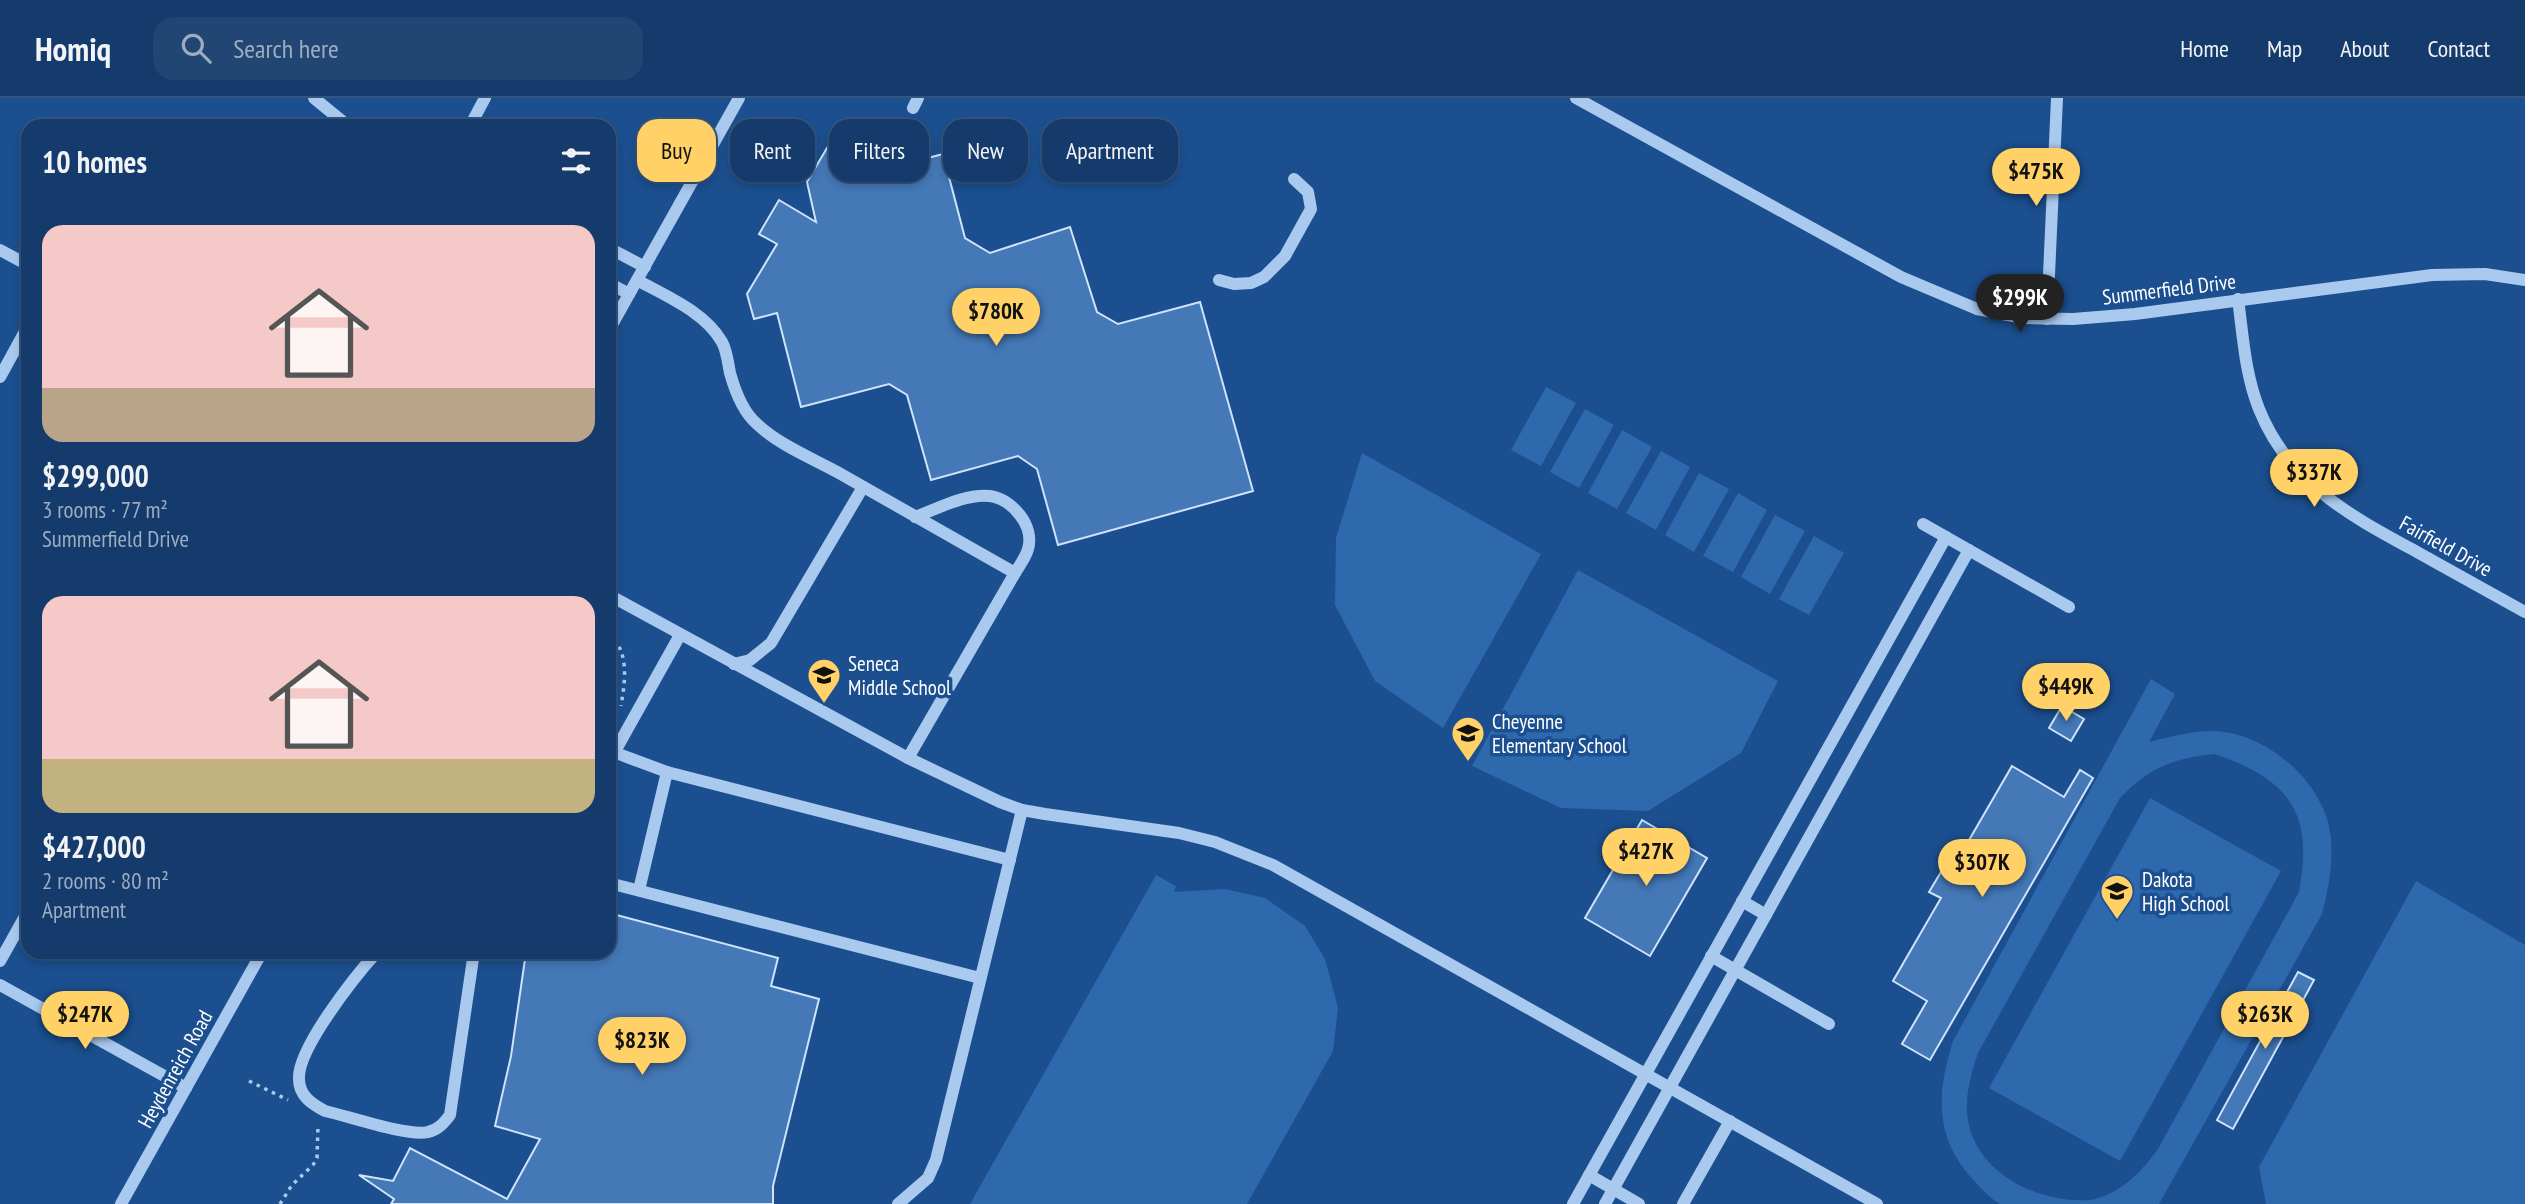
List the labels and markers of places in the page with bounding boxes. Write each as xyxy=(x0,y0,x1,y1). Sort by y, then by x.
pin: $475K xyxy=(1987,148,2085,208)
pin: $299K xyxy=(1971,274,2069,334)
pin: $780K xyxy=(947,288,1045,348)
pin: $337K xyxy=(2265,450,2363,509)
place label: Seneca Middle School xyxy=(848,650,951,701)
school or university icon: Seneca Middle School xyxy=(805,656,843,705)
pin: $449K xyxy=(2017,664,2115,723)
place label: Cheyenne Elementary School xyxy=(1492,708,1627,759)
school or university icon: Cheyenne Elementary School xyxy=(1449,714,1487,763)
pin: $427K xyxy=(1597,828,1695,888)
pin: $307K xyxy=(1933,840,2031,899)
place label: Dakota High School xyxy=(2142,866,2229,917)
school or university icon: Dakota High School xyxy=(2098,872,2136,921)
pin: $247K xyxy=(36,992,134,1051)
pin: $263K xyxy=(2216,992,2314,1051)
pin: $823K xyxy=(593,1018,691,1077)

